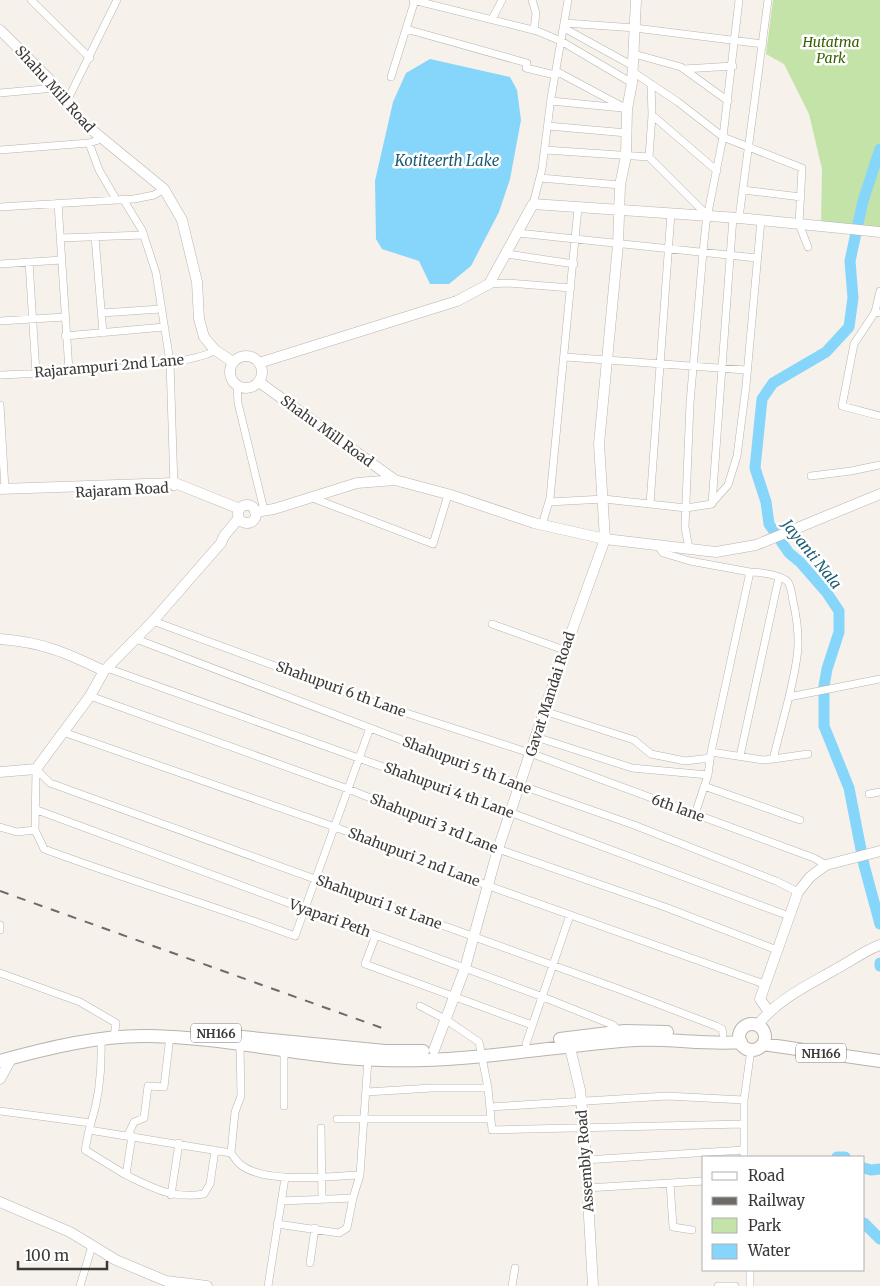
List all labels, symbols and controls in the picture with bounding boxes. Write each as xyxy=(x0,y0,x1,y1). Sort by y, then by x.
park label: Hutatma Park xyxy=(802,33,859,67)
street label: Shahu Mill Road xyxy=(11,42,99,136)
water label: Kotiteerth Lake xyxy=(394,151,500,170)
street label: Rajarampuri 2nd Lane xyxy=(33,350,185,382)
street label: Shahu Mill Road xyxy=(277,391,377,471)
street label: Rajaram Road xyxy=(75,479,170,501)
water label: Jayanti Nala xyxy=(777,514,846,593)
street label: Gavat Mandai Road xyxy=(521,629,579,759)
street label: Shahupuri 6 th Lane xyxy=(274,657,408,721)
street label: Shahupuri 5 th Lane xyxy=(400,732,534,798)
street label: Shahupuri 4 th Lane xyxy=(382,758,516,822)
street label: Shahupuri 3 rd Lane xyxy=(367,789,501,857)
street label: 6th lane xyxy=(649,790,707,826)
street label: Shahupuri 2 nd Lane xyxy=(345,824,483,890)
street label: Shahupuri 1 st Lane xyxy=(314,871,444,933)
street label: Vyapari Peth xyxy=(286,895,373,941)
road number: NH166 xyxy=(191,1024,241,1042)
road number: NH166 xyxy=(796,1044,846,1062)
street label: Assembly Road xyxy=(572,1109,598,1214)
legend xyxy=(702,1156,865,1271)
text: Road xyxy=(748,1166,784,1185)
text: Railway xyxy=(748,1191,805,1210)
text: Park xyxy=(748,1216,782,1235)
scale bar xyxy=(18,1238,106,1270)
text: Water xyxy=(747,1241,791,1260)
text: 100 m xyxy=(25,1246,69,1265)

